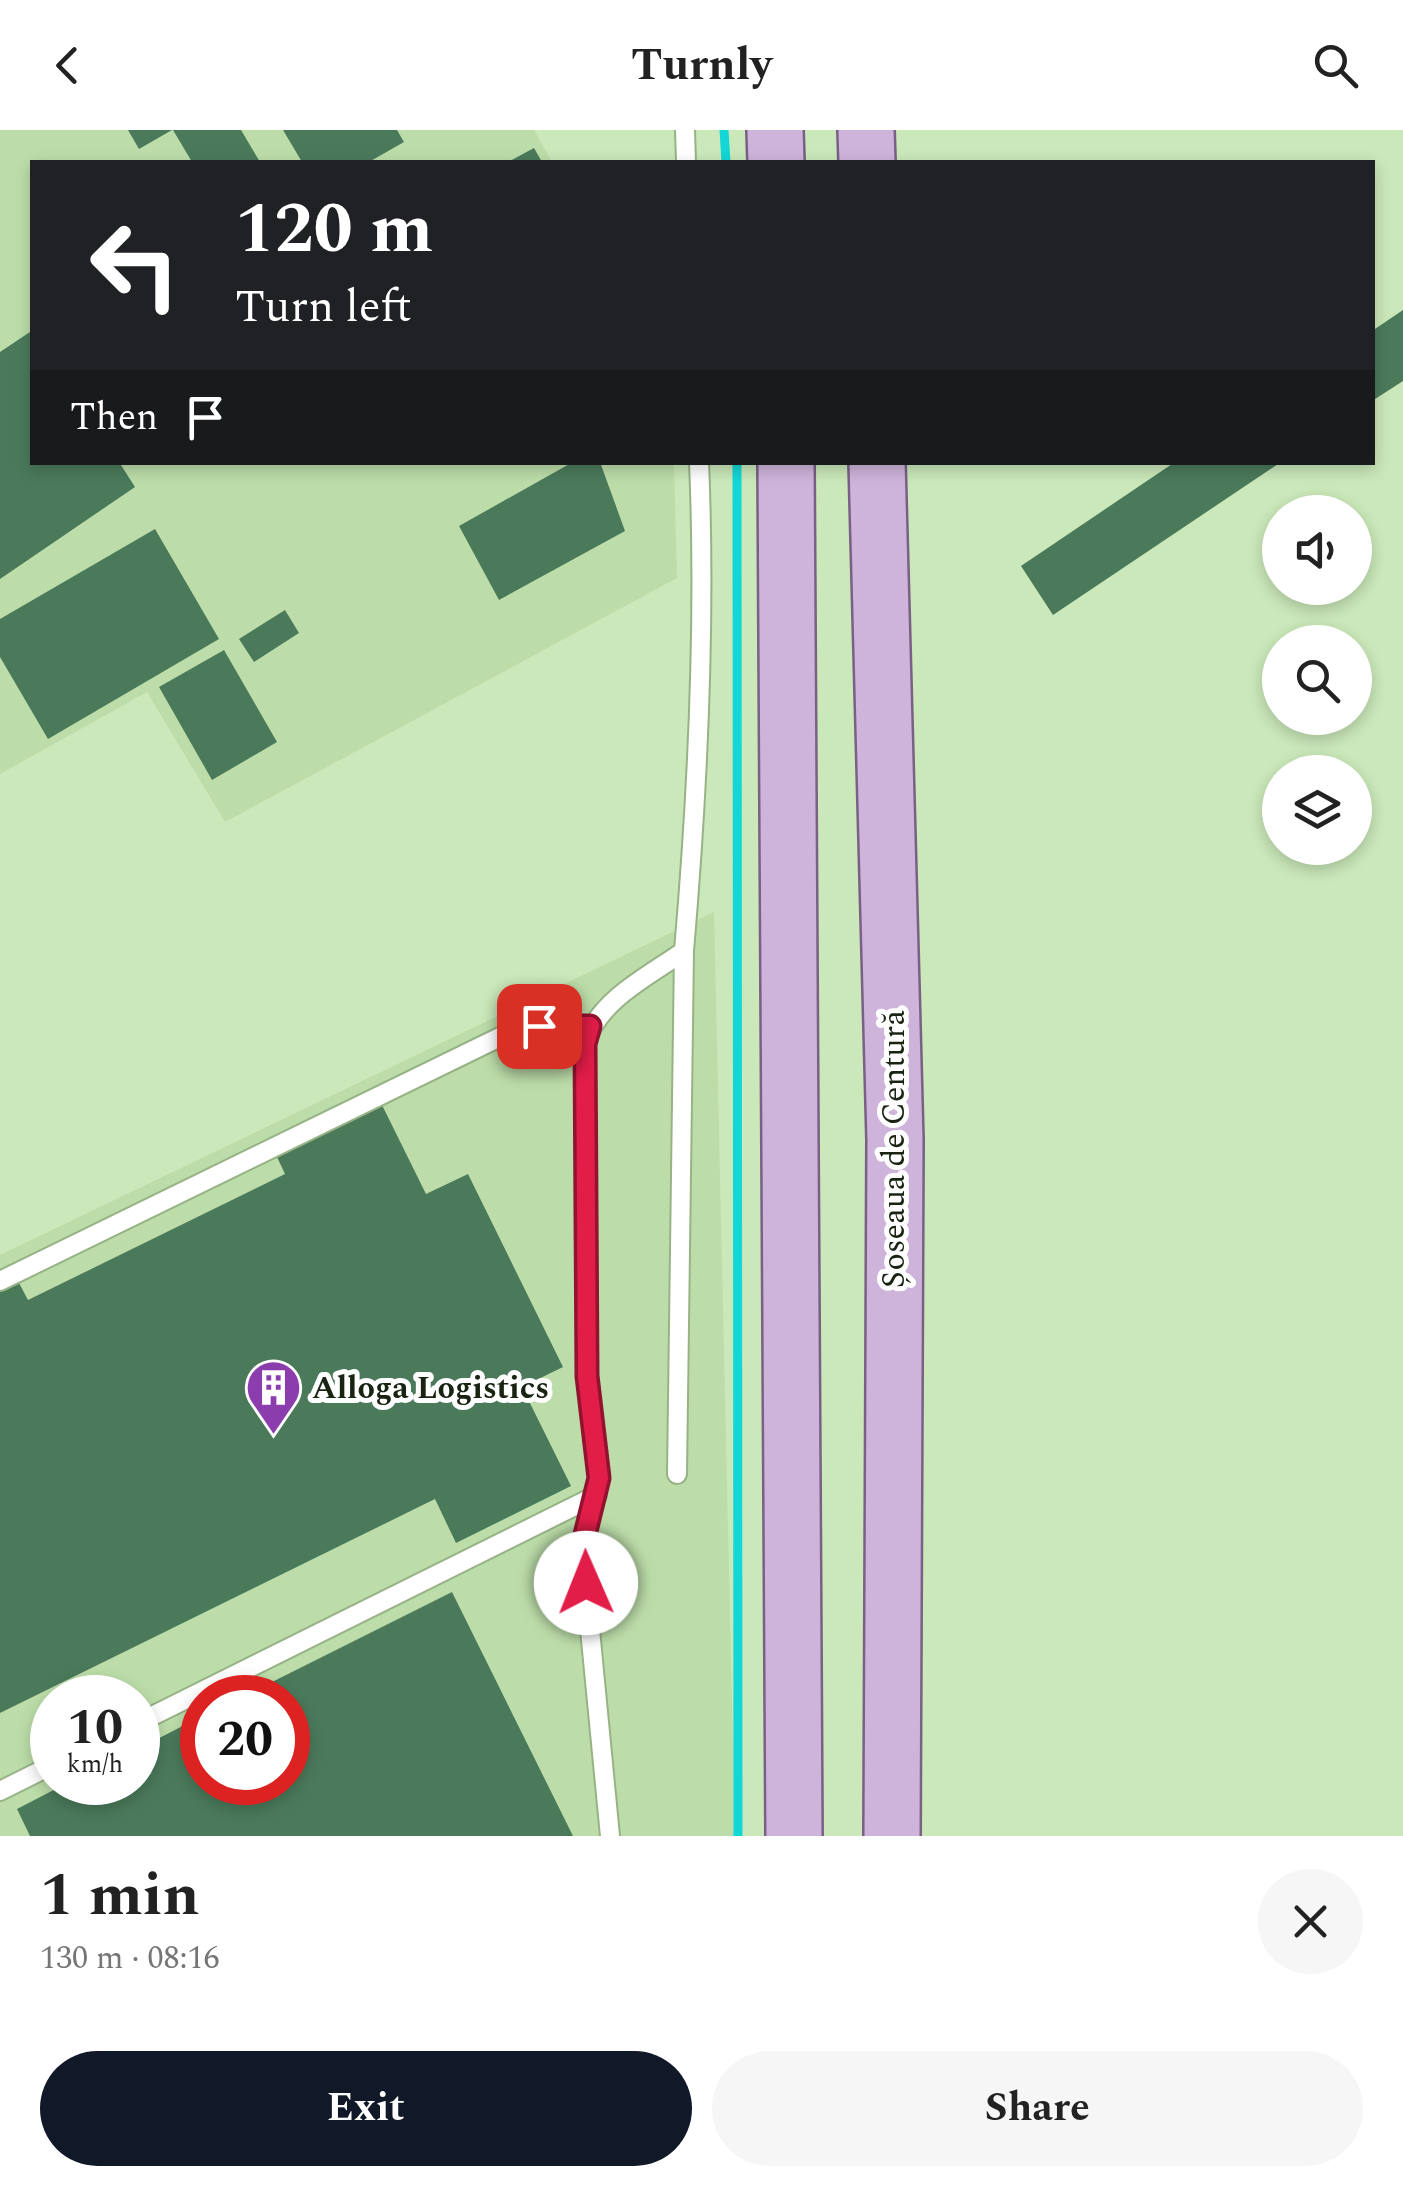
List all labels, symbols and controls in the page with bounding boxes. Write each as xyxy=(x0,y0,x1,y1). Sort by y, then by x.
text: Turnly xyxy=(631,31,772,100)
icon: back xyxy=(40,38,95,93)
icon: search xyxy=(1308,38,1363,93)
text: 120 m xyxy=(235,177,433,283)
icon: left xyxy=(70,200,200,330)
text: Turn left xyxy=(235,273,412,342)
text: Then xyxy=(70,389,158,447)
icon: arrive xyxy=(178,390,233,445)
map controls xyxy=(1262,495,1372,865)
button: sound xyxy=(1262,495,1372,605)
button: search xyxy=(1262,625,1372,735)
button: layers xyxy=(1262,755,1372,865)
pin xyxy=(497,984,582,1069)
icon: arrive xyxy=(512,999,567,1054)
street label: Șoseaua de Centură xyxy=(870,1009,919,1288)
building icon: Alloga Logistics xyxy=(243,1357,303,1436)
place label: Alloga Logistics xyxy=(312,1364,549,1413)
position arrow xyxy=(534,1531,638,1635)
speed limit sign: 20 xyxy=(180,1675,310,1805)
text: 10 xyxy=(67,1690,123,1766)
text: km/h xyxy=(67,1746,123,1784)
text: 1 min xyxy=(40,1850,200,1942)
button: close xyxy=(1258,1869,1363,1974)
text: 130 m · 08:16 xyxy=(40,1934,220,1983)
button: Exit xyxy=(40,2051,692,2166)
button: Share xyxy=(712,2051,1363,2166)

